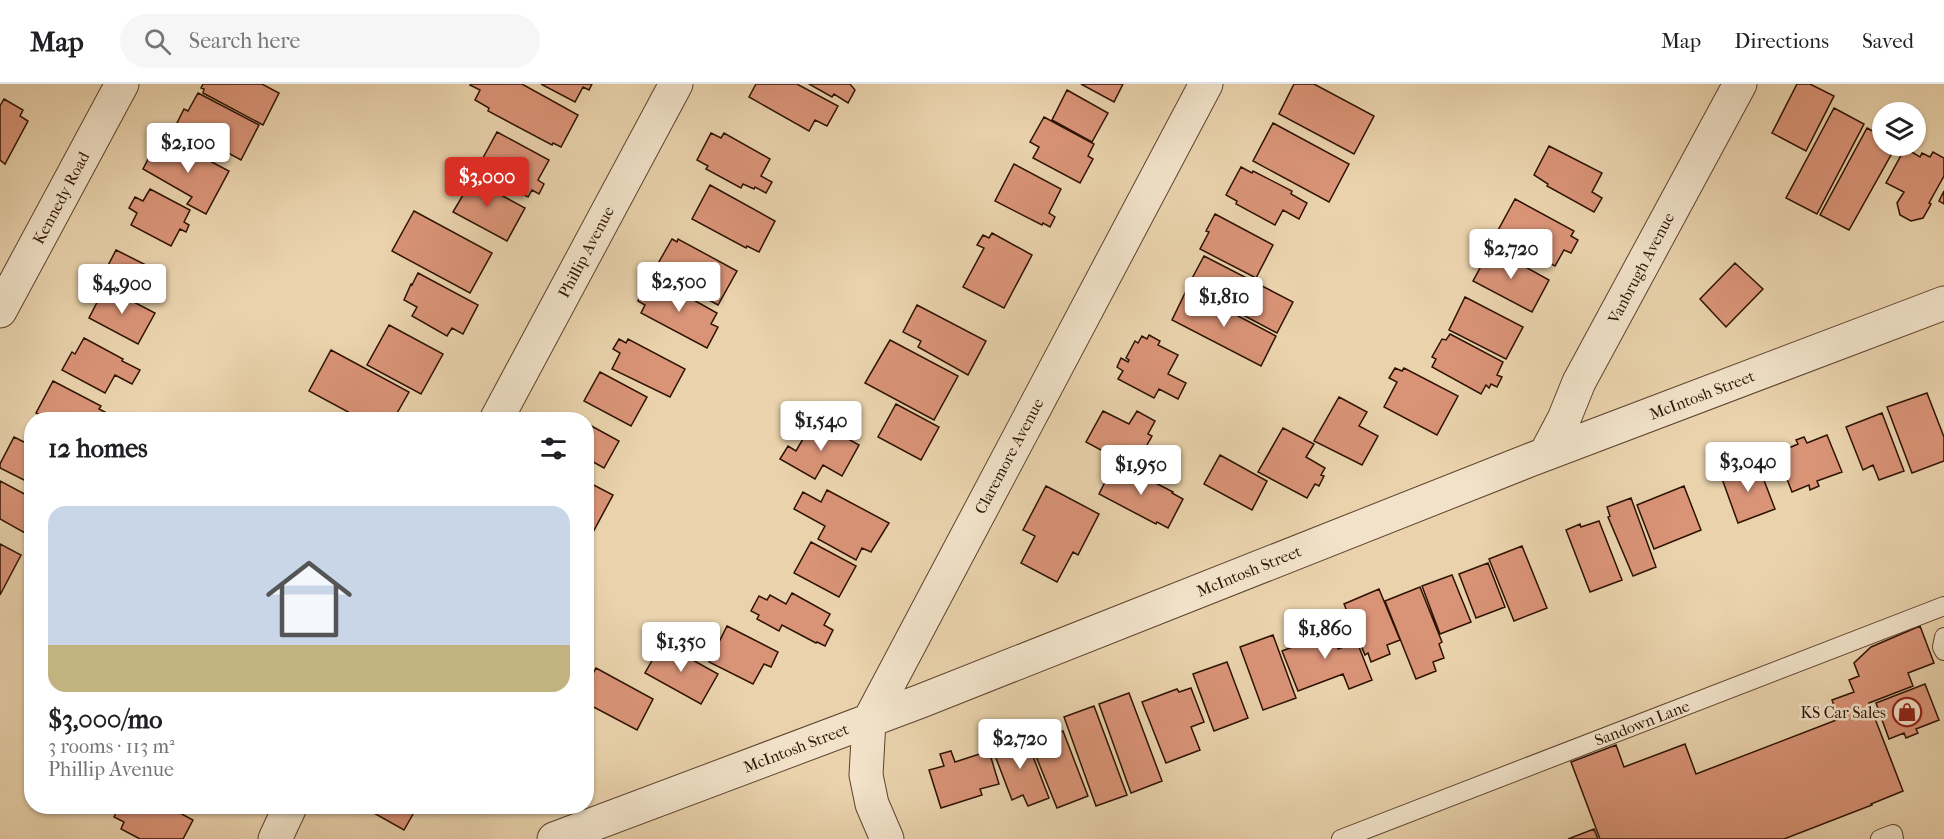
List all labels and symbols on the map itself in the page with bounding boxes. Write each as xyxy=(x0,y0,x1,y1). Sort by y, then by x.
pin: $2,100 xyxy=(139,123,237,174)
street label: Kennedy Road xyxy=(29,148,93,247)
pin: $3,000 xyxy=(438,157,536,208)
street label: Phillip Avenue xyxy=(554,203,618,301)
street label: Vanbrugh Avenue xyxy=(1603,209,1678,328)
pin: $2,720 xyxy=(1462,229,1560,280)
pin: $2,500 xyxy=(630,262,728,313)
pin: $4,900 xyxy=(73,264,171,315)
pin: $1,810 xyxy=(1175,277,1273,328)
street label: McIntosh Street xyxy=(1647,366,1758,424)
street label: Claremore Avenue xyxy=(971,395,1048,517)
pin: $1,540 xyxy=(772,401,870,452)
pin: $3,040 xyxy=(1699,442,1797,493)
pin: $1,950 xyxy=(1092,445,1190,496)
street label: McIntosh Street xyxy=(1194,541,1304,601)
pin: $1,860 xyxy=(1276,609,1374,660)
pin: $1,350 xyxy=(632,622,730,673)
street label: Sandown Lane xyxy=(1592,696,1692,750)
shop icon: KS Car Sales xyxy=(1891,696,1923,728)
place label: KS Car Sales xyxy=(1801,703,1886,722)
street label: McIntosh Street xyxy=(741,719,852,777)
pin: $2,720 xyxy=(971,719,1069,770)

